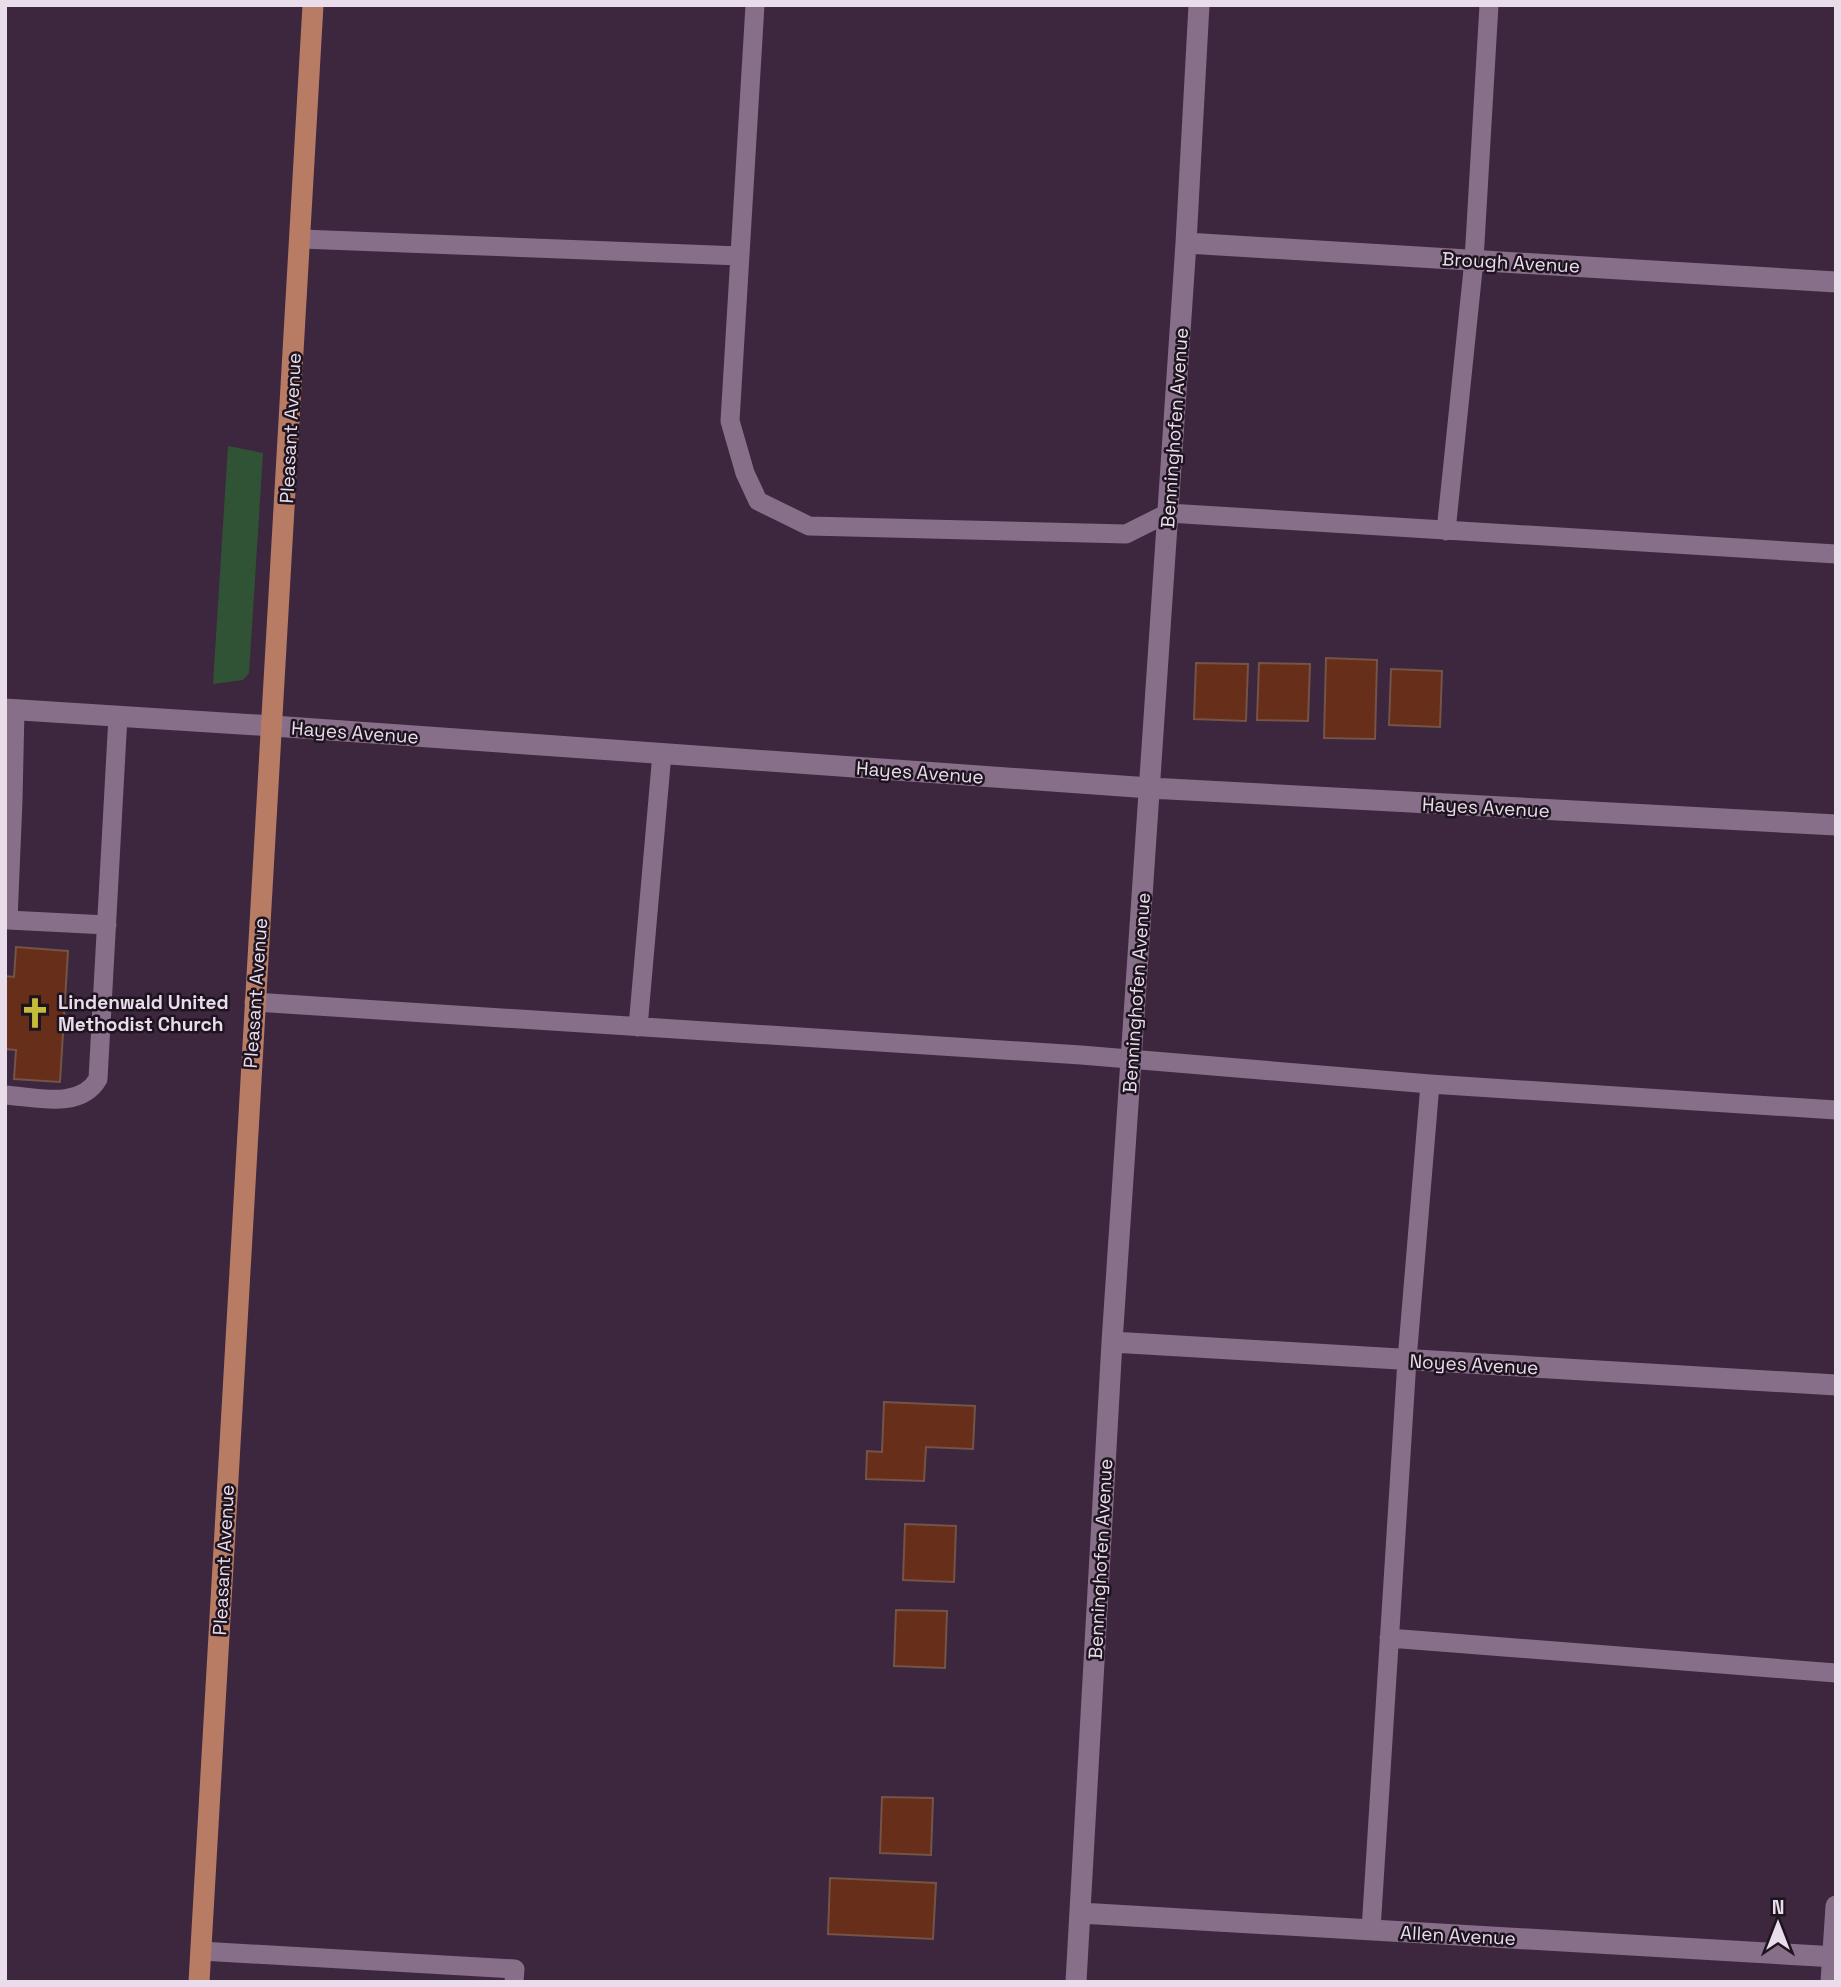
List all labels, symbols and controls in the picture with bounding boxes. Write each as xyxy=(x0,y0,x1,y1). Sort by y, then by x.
street label: Brough Avenue xyxy=(1441,246,1581,279)
street label: Benninghofen Avenue xyxy=(1155,327,1194,529)
street label: Pleasant Avenue xyxy=(274,352,307,504)
street label: Hayes Avenue xyxy=(290,716,420,749)
street label: Hayes Avenue xyxy=(855,756,985,789)
street label: Hayes Avenue xyxy=(1422,792,1550,823)
street label: Benninghofen Avenue xyxy=(1117,892,1156,1094)
street label: Pleasant Avenue xyxy=(238,917,273,1069)
place label: Lindenwald United Methodist Church xyxy=(58,990,229,1037)
church icon: Lindenwald United Methodist Church xyxy=(18,996,52,1030)
street label: Noyes Avenue xyxy=(1409,1349,1539,1380)
street label: Benninghofen Avenue xyxy=(1083,1458,1118,1660)
street label: Pleasant Avenue xyxy=(207,1484,240,1636)
north arrow xyxy=(1743,1889,1813,1959)
text: N xyxy=(1772,1895,1784,1920)
street label: Allen Avenue xyxy=(1399,1920,1517,1951)

